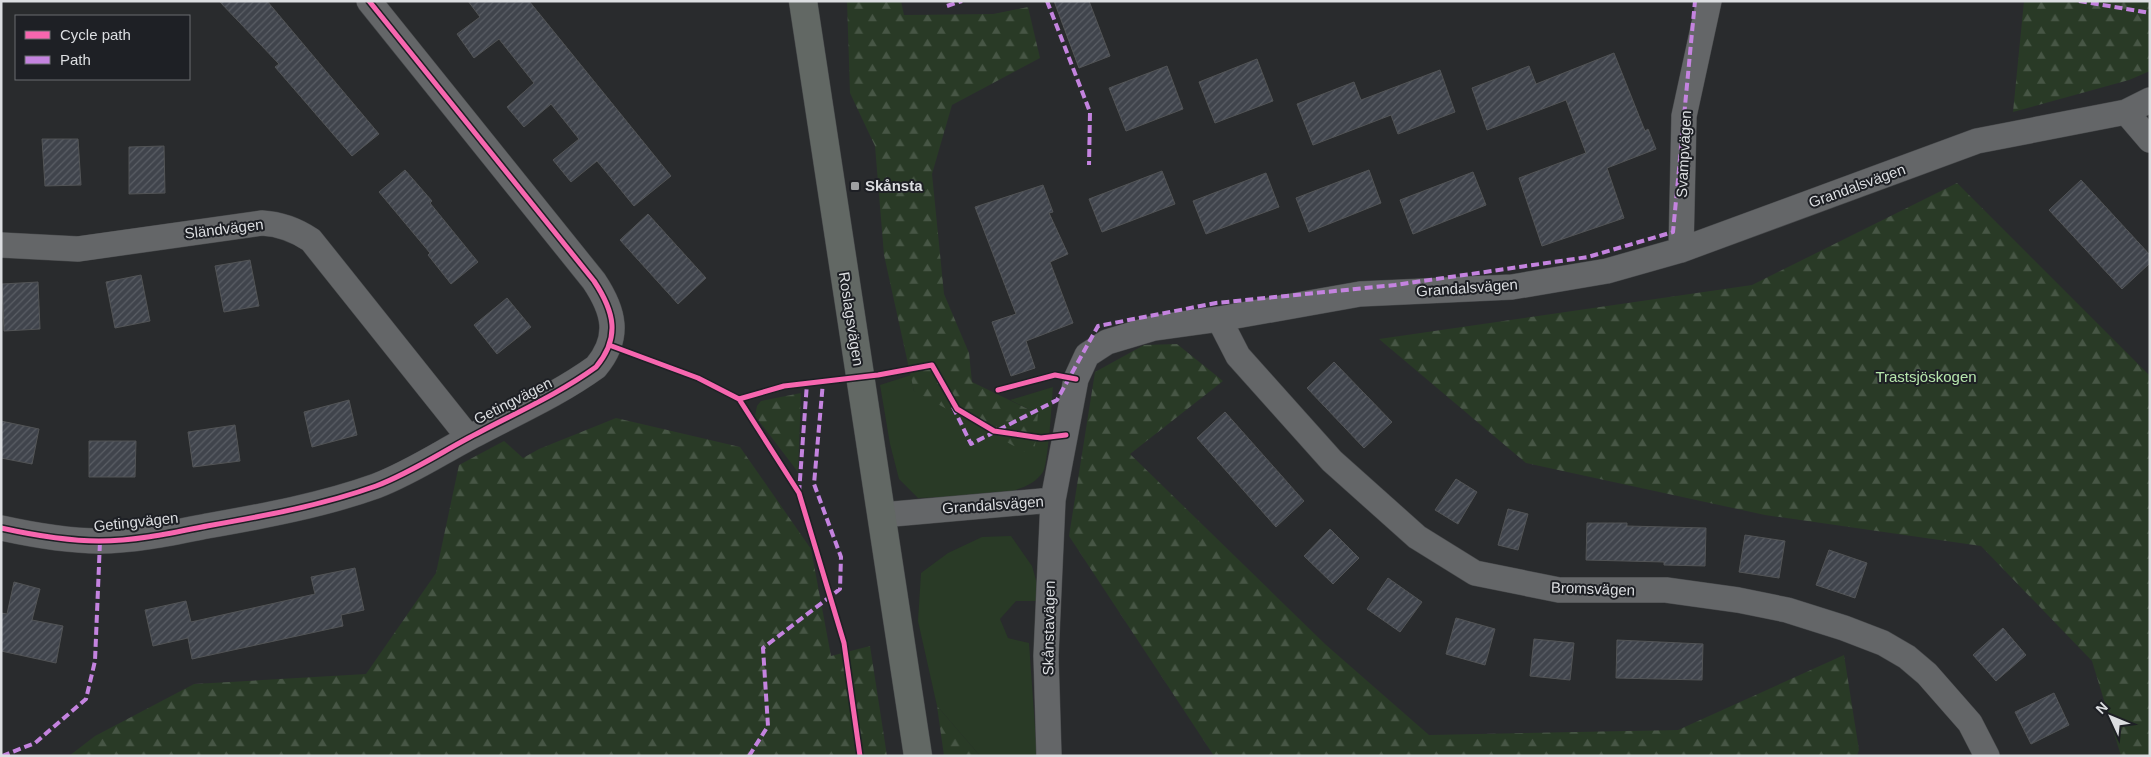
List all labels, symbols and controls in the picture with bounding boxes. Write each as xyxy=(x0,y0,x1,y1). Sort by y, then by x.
legend xyxy=(15,15,190,80)
text: Cycle path xyxy=(60,26,131,43)
text: Path xyxy=(60,51,91,68)
street label: Svampvägen xyxy=(1673,110,1694,198)
street label: Grandalsvägen xyxy=(1806,160,1908,211)
place label: Skånsta xyxy=(865,177,923,194)
marker: Skånsta xyxy=(849,180,861,192)
street label: Sländvägen xyxy=(184,215,264,242)
street label: Roslagsvägen xyxy=(836,271,867,367)
street label: Grandalsvägen xyxy=(1416,275,1518,300)
park label: Trastsjöskogen xyxy=(1875,368,1977,385)
street label: Getingvägen xyxy=(471,374,555,427)
street label: Grandalsvägen xyxy=(942,492,1044,517)
street label: Getingvägen xyxy=(93,509,179,534)
street label: Bromsvägen xyxy=(1551,579,1635,598)
street label: Skånstavägen xyxy=(1039,580,1058,676)
north arrow xyxy=(2086,692,2136,742)
text: N xyxy=(2092,699,2111,717)

